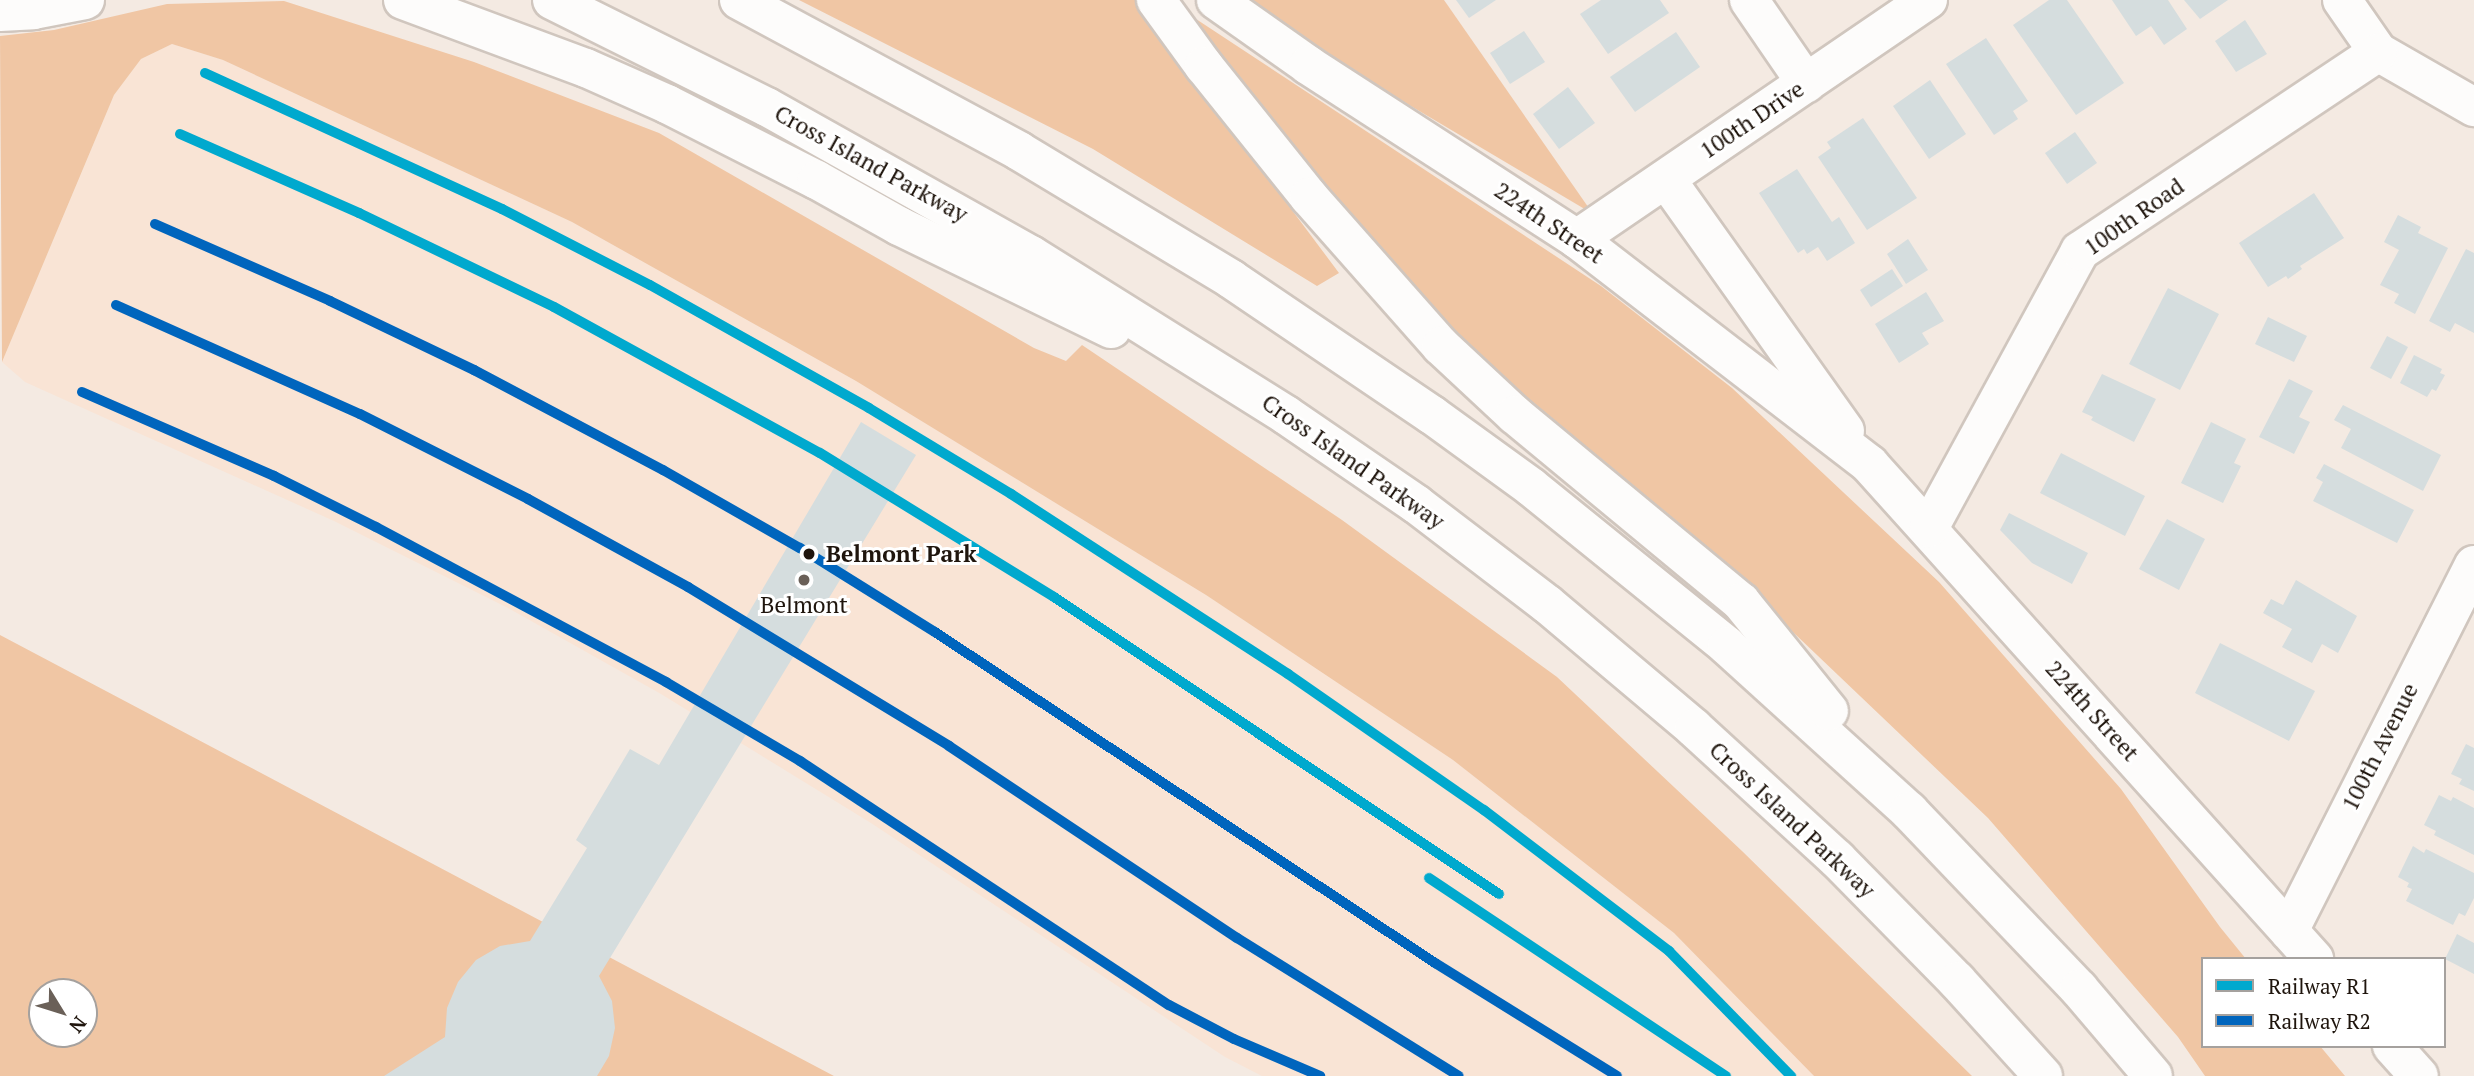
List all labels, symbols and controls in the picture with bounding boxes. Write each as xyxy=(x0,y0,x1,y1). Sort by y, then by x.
street label: 100th Drive xyxy=(1695,75,1809,165)
street label: Cross Island Parkway xyxy=(770,99,972,229)
street label: 100th Road xyxy=(2079,173,2189,261)
street label: 224th Street xyxy=(1489,176,1609,270)
street label: Cross Island Parkway xyxy=(1256,389,1450,535)
place label: Belmont Park xyxy=(826,540,977,568)
marker: Belmont Park xyxy=(798,543,820,565)
marker: Belmont xyxy=(796,572,812,588)
place label: Belmont xyxy=(760,591,848,619)
street label: 224th Street xyxy=(2040,655,2144,767)
street label: 100th Avenue xyxy=(2336,678,2424,816)
street label: Cross Island Parkway xyxy=(1703,736,1881,904)
legend xyxy=(2201,957,2446,1048)
text: Railway R1 xyxy=(2268,972,2371,1000)
north arrow xyxy=(28,978,98,1048)
text: Railway R2 xyxy=(2268,1007,2371,1035)
text: N xyxy=(64,1012,93,1038)

